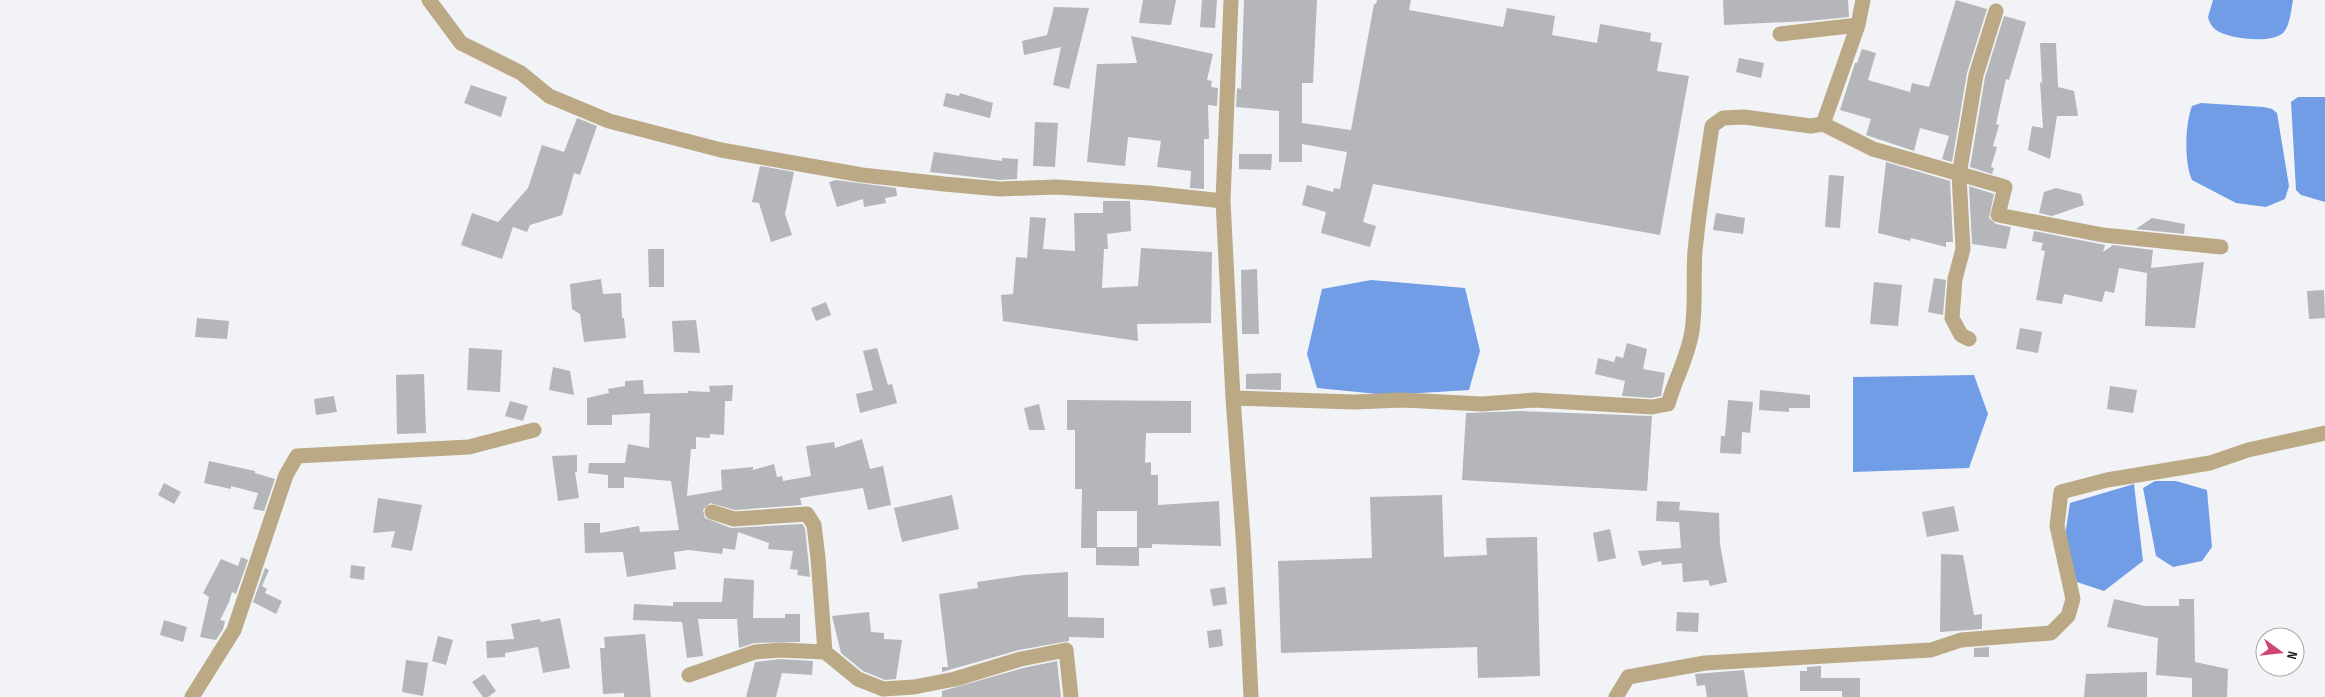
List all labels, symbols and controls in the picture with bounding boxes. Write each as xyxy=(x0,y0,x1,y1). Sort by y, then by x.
north arrow xyxy=(2255,627,2305,677)
text: N xyxy=(2283,649,2301,661)

